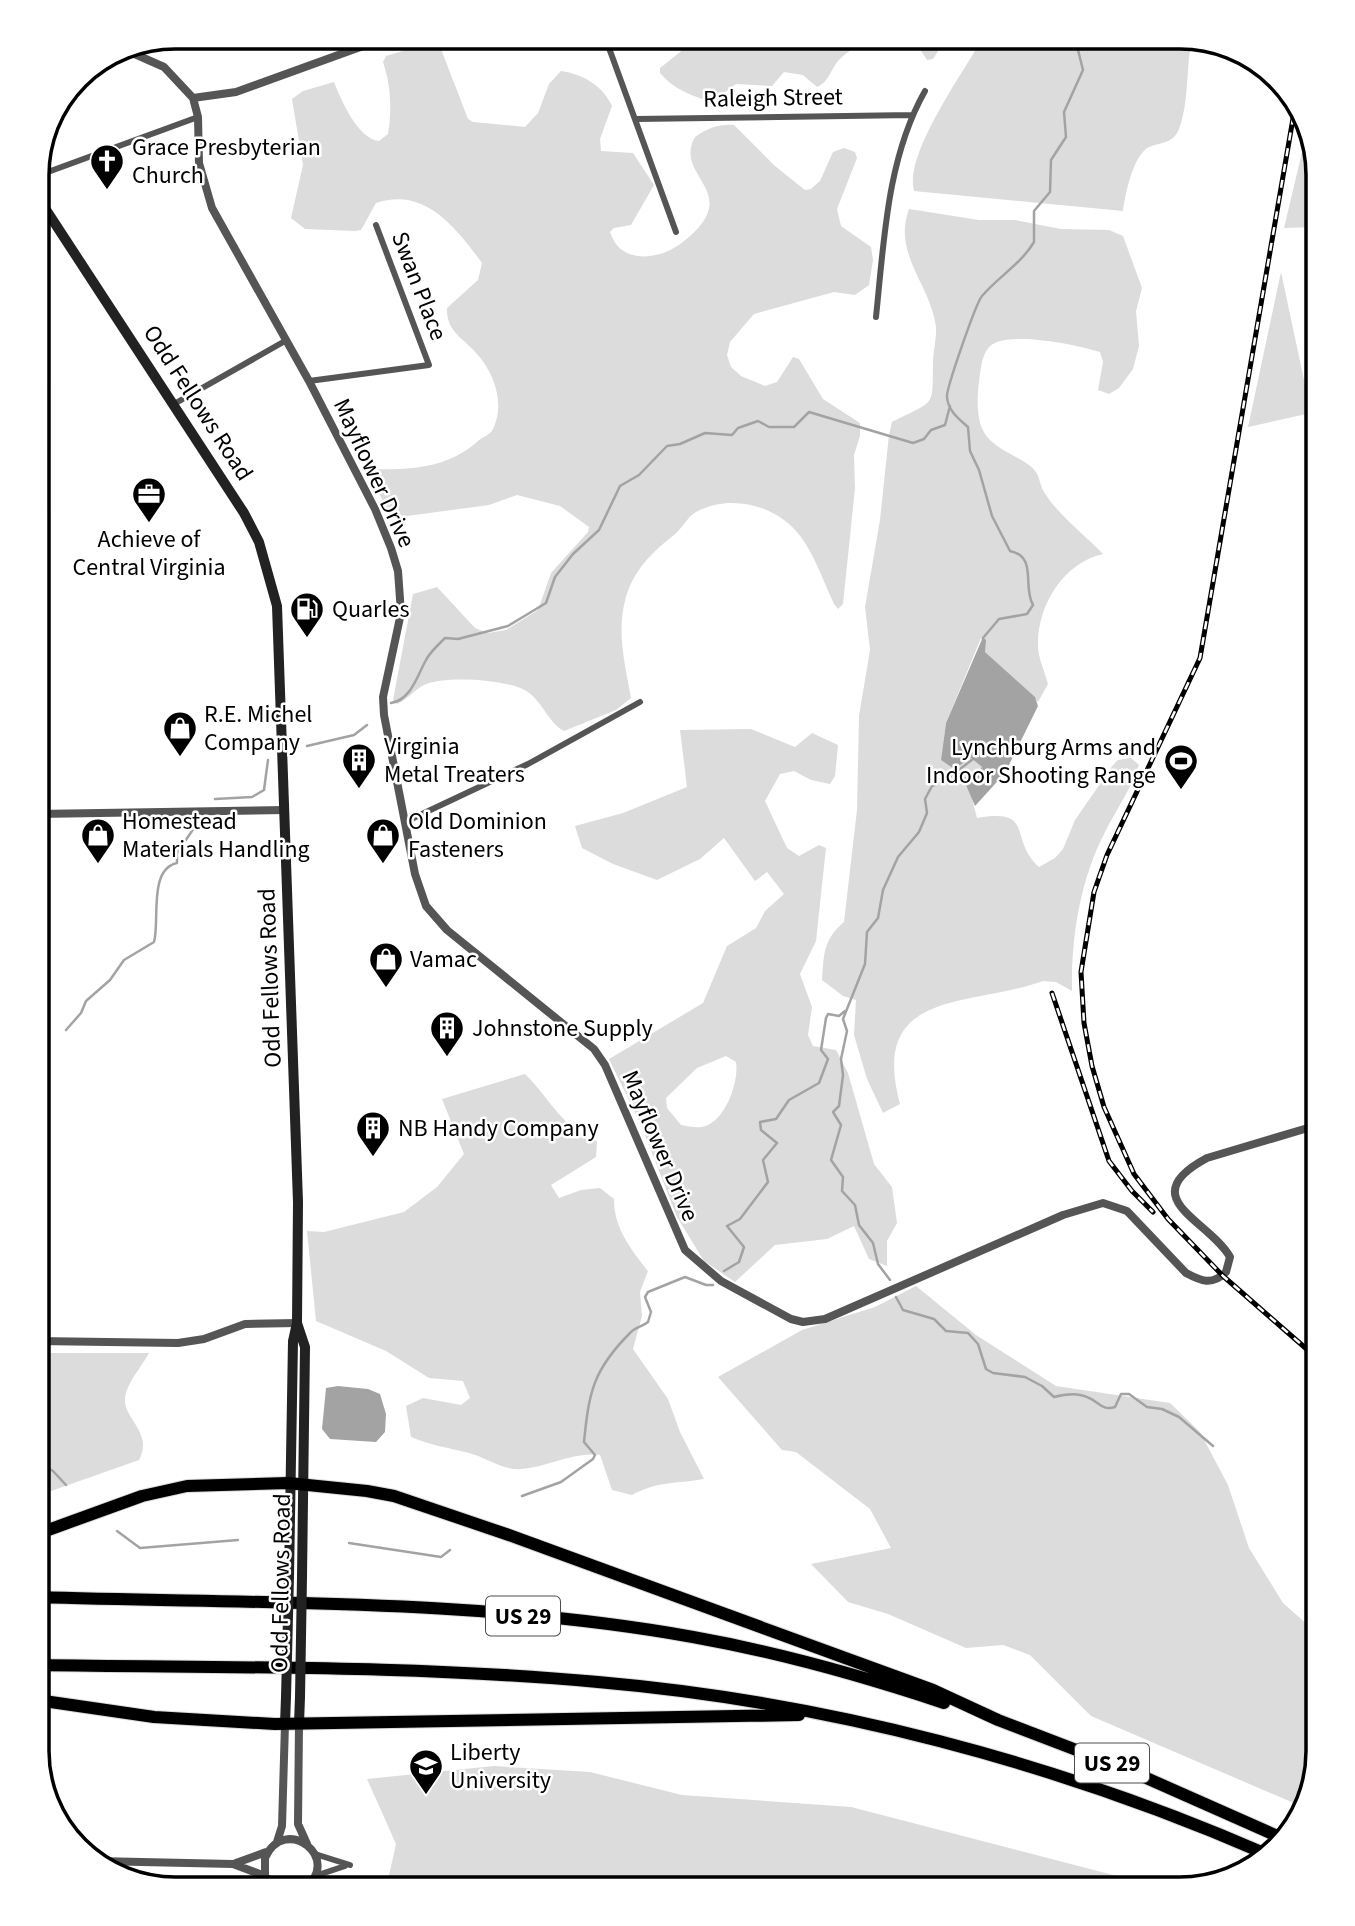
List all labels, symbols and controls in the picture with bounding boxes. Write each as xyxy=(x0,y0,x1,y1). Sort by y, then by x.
street label: Raleigh Street xyxy=(703,79,843,117)
place label: Grace Presbyterian Church xyxy=(132,130,321,193)
church icon: Grace Presbyterian Church xyxy=(88,142,126,191)
street label: Swan Place xyxy=(382,227,456,345)
street label: Odd Fellows Road xyxy=(134,318,262,488)
street label: Mayflower Drive xyxy=(324,393,424,553)
office icon: Achieve of Central Virginia xyxy=(130,475,168,524)
place label: Achieve of Central Virginia xyxy=(72,522,226,585)
fuel station icon: Quarles xyxy=(288,590,326,639)
place label: Quarles xyxy=(332,592,410,627)
place label: R.E. Michel Company xyxy=(204,697,312,760)
shop icon: R.E. Michel Company xyxy=(161,709,199,758)
place label: Virginia Metal Treaters xyxy=(384,729,525,792)
place label: Lynchburg Arms and Indoor Shooting Range xyxy=(926,730,1156,793)
building icon: Virginia Metal Treaters xyxy=(340,741,378,790)
sports icon: Lynchburg Arms and Indoor Shooting Range xyxy=(1162,742,1200,791)
place label: Homestead Materials Handling xyxy=(122,804,310,867)
place label: Old Dominion Fasteners xyxy=(408,804,547,867)
shop icon: Homestead Materials Handling xyxy=(79,816,117,865)
shop icon: Old Dominion Fasteners xyxy=(364,816,402,865)
street label: Odd Fellows Road xyxy=(249,888,291,1068)
shop icon: Vamac xyxy=(367,940,405,989)
place label: Vamac xyxy=(410,942,477,977)
building icon: Johnstone Supply xyxy=(428,1009,466,1058)
place label: Johnstone Supply xyxy=(472,1011,653,1046)
street label: Mayflower Drive xyxy=(612,1065,708,1227)
building icon: NB Handy Company xyxy=(354,1109,392,1158)
place label: NB Handy Company xyxy=(398,1111,599,1146)
street label: Odd Fellows Road xyxy=(262,1493,300,1673)
road number: US 29 xyxy=(486,1596,560,1636)
place label: Liberty University xyxy=(450,1735,551,1798)
road number: US 29 xyxy=(1075,1744,1149,1782)
school or university icon: Liberty University xyxy=(407,1747,445,1796)

